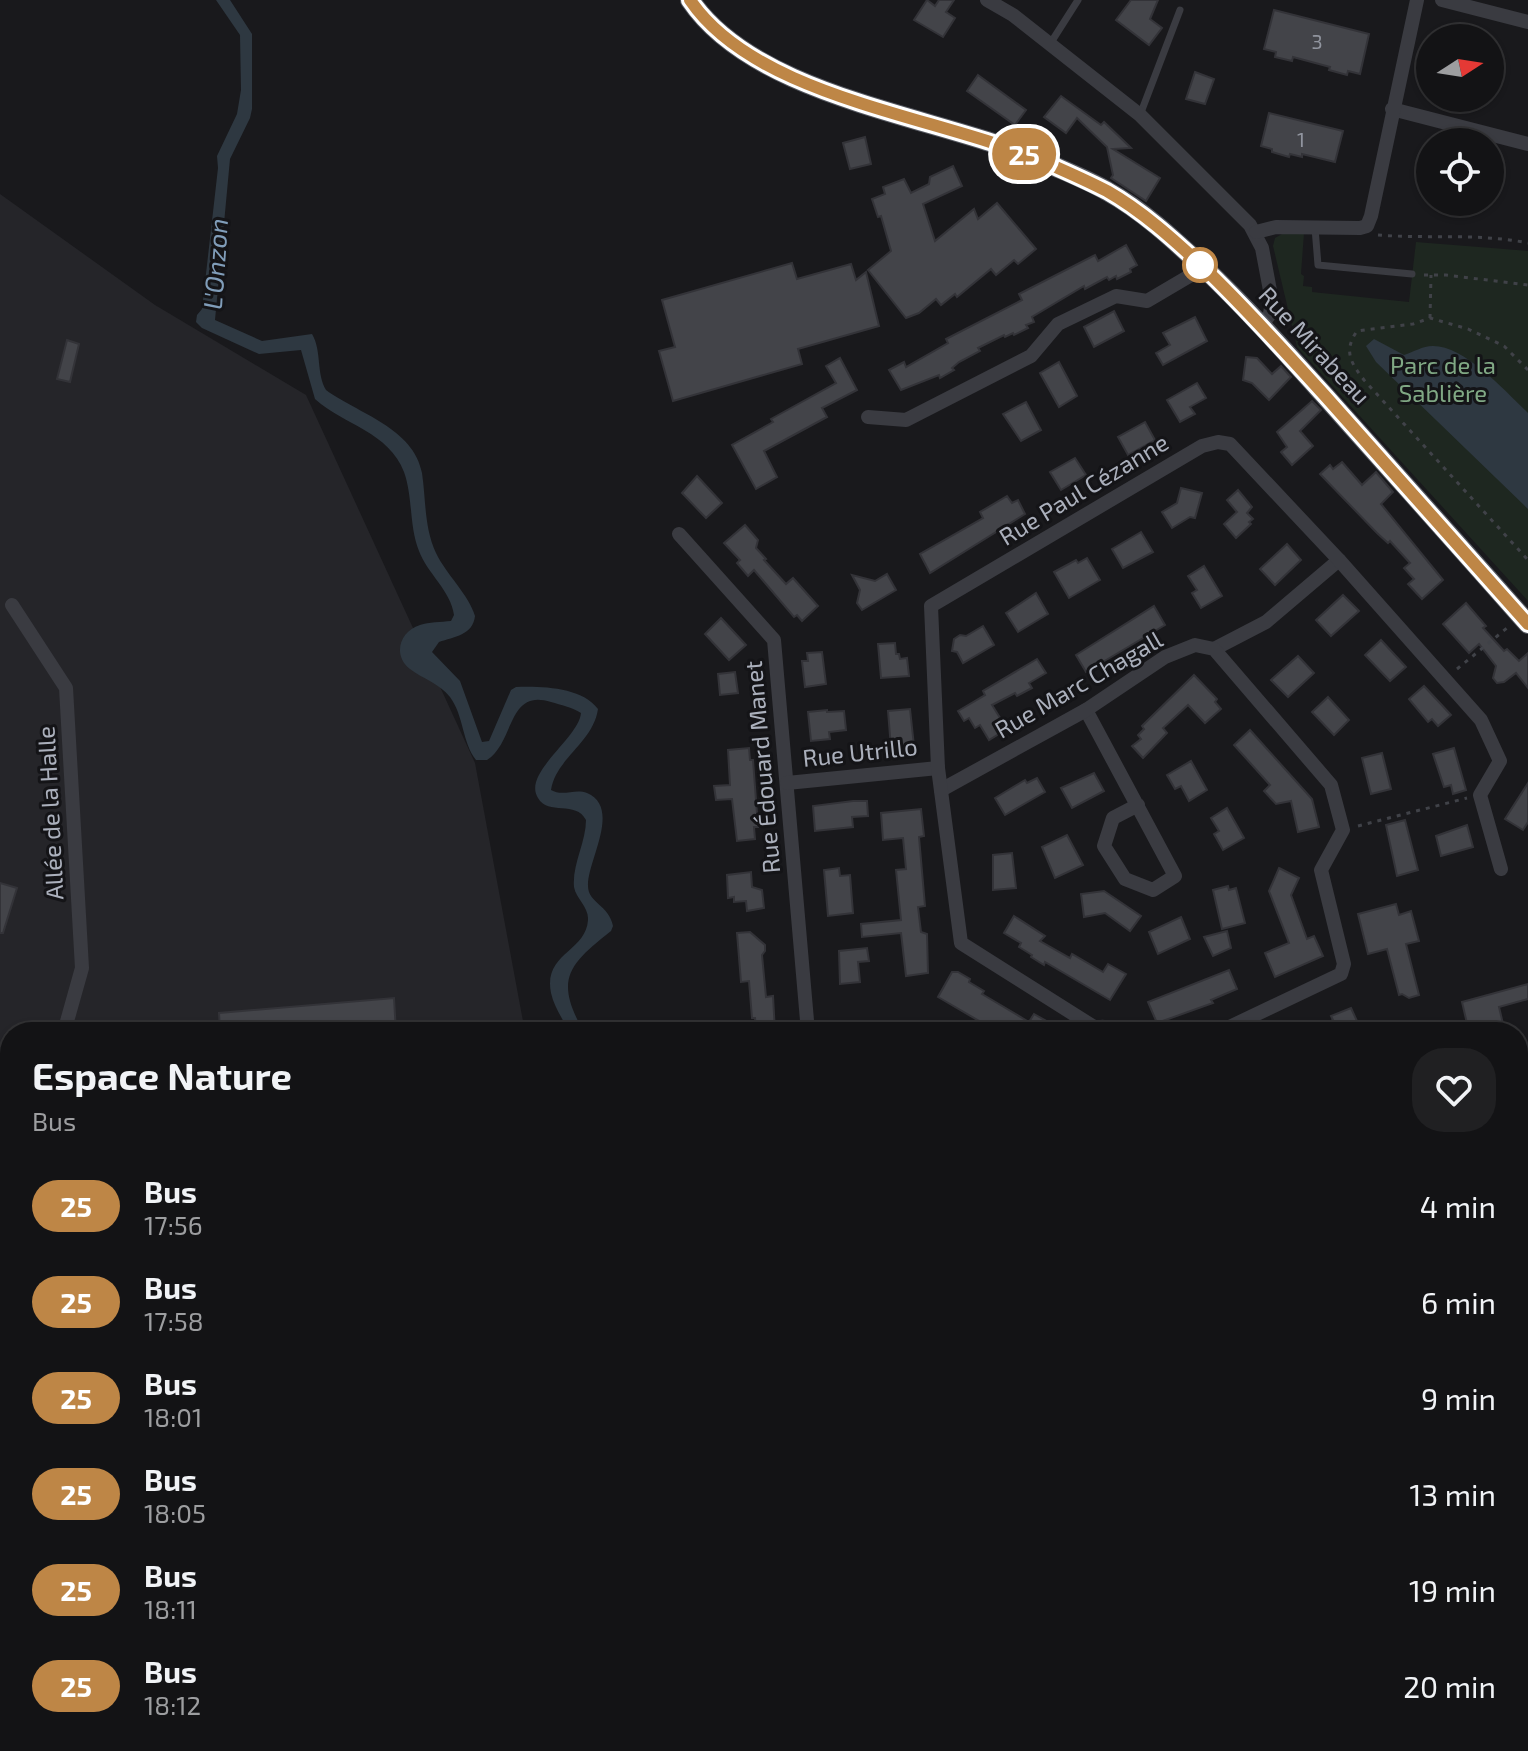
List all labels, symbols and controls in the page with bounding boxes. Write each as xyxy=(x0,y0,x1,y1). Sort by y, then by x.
north arrow xyxy=(1416,24,1504,112)
map controls xyxy=(1416,24,1504,216)
house number: 3 xyxy=(1311,29,1323,53)
house number: 1 xyxy=(1297,127,1305,151)
line badge: 25 xyxy=(988,128,1060,180)
button: locate xyxy=(1416,128,1504,216)
text: 25 xyxy=(1008,137,1040,171)
water label: L'Onzon xyxy=(196,217,233,311)
unlabelled marker xyxy=(1183,248,1217,282)
street label: Rue Mirabeau xyxy=(1253,280,1377,410)
park label: Parc de la Sablière xyxy=(1390,350,1496,407)
street label: Rue Paul Cézanne xyxy=(993,427,1173,551)
street label: Rue Marc Chagall xyxy=(989,624,1167,743)
street label: Rue Édouard Manet xyxy=(738,660,785,875)
street label: Allée de la Halle xyxy=(30,725,69,901)
street label: Rue Utrillo xyxy=(801,731,919,772)
button: heart xyxy=(1412,1048,1496,1132)
text: Espace Nature xyxy=(32,1052,292,1098)
text: Bus xyxy=(32,1105,76,1136)
text: Bus xyxy=(144,1173,197,1209)
text: 4 min xyxy=(1420,1188,1496,1224)
text: 25 xyxy=(60,1189,92,1223)
text: 17:56 xyxy=(144,1209,203,1240)
text: Bus xyxy=(144,1269,197,1305)
text: 6 min xyxy=(1421,1284,1496,1320)
text: 25 xyxy=(60,1285,92,1319)
text: 17:58 xyxy=(144,1305,204,1336)
text: Bus xyxy=(144,1365,197,1401)
text: 9 min xyxy=(1421,1380,1496,1416)
text: 25 xyxy=(60,1381,92,1415)
text: 18:01 xyxy=(144,1401,202,1432)
text: Bus xyxy=(144,1461,197,1497)
text: 13 min xyxy=(1410,1476,1496,1512)
text: 25 xyxy=(60,1477,92,1511)
text: 18:05 xyxy=(144,1497,206,1528)
text: Bus xyxy=(144,1557,197,1593)
text: 19 min xyxy=(1409,1572,1496,1608)
text: 25 xyxy=(60,1573,92,1607)
text: 18:11 xyxy=(144,1593,197,1624)
text: Bus xyxy=(144,1653,197,1689)
text: 20 min xyxy=(1403,1668,1496,1704)
text: 25 xyxy=(60,1669,92,1703)
text: 18:12 xyxy=(144,1689,201,1720)

